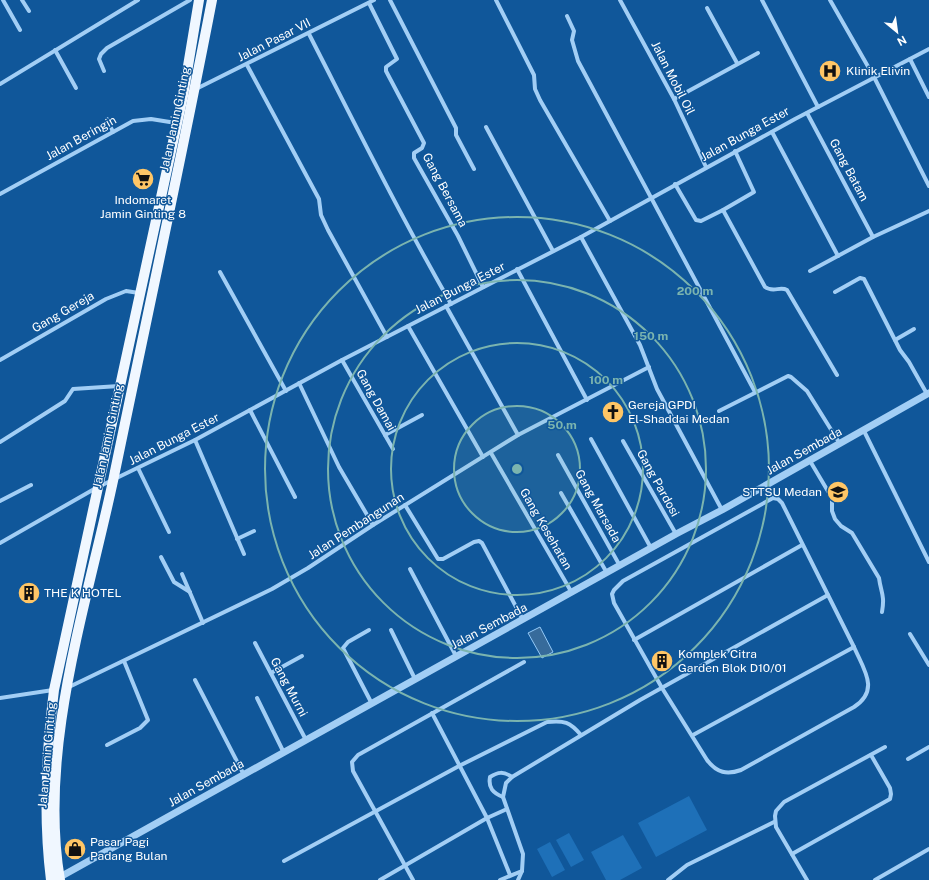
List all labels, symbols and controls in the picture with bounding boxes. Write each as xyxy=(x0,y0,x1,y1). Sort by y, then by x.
north arrow xyxy=(877,12,917,52)
street label: Jalan Pasar VII xyxy=(235,16,313,64)
text: N xyxy=(895,33,909,48)
street label: Jalan Mobil Oil xyxy=(648,39,698,118)
hospital icon: Klinik Elivin xyxy=(817,58,843,84)
place label: Klinik Elivin xyxy=(846,64,910,78)
street label: Jalan Jamin Ginting xyxy=(157,65,193,173)
street label: Jalan Bunga Ester xyxy=(698,104,792,164)
street label: Jalan Beringin xyxy=(43,113,119,163)
street label: Gang Batam xyxy=(827,136,871,204)
street label: Gang Bersama xyxy=(420,151,470,229)
supermarket icon: Indomaret Jamin Ginting 8 xyxy=(130,166,156,192)
place label: Indomaret Jamin Ginting 8 xyxy=(100,193,186,221)
street label: Jalan Bunga Ester xyxy=(413,259,508,317)
text: 200 m xyxy=(677,284,713,298)
street label: Gang Gereja xyxy=(29,289,97,335)
text: 150 m xyxy=(634,329,668,343)
street label: Gang Damai xyxy=(353,367,399,433)
text: 100 m xyxy=(589,373,623,387)
street label: Jalan Jamin Ginting xyxy=(90,382,126,490)
place label: Gereja GPDI El-Shaddai Medan xyxy=(628,398,730,426)
church icon: Gereja GPDI El-Shaddai Medan xyxy=(600,399,626,425)
street label: Jalan Bunga Ester xyxy=(127,410,222,468)
text: 50 m xyxy=(547,418,577,432)
street label: Jalan Sembada xyxy=(764,424,844,478)
street label: Gang Pardosi xyxy=(634,447,682,519)
centre of rings xyxy=(510,462,524,476)
street label: Gang Marsada xyxy=(572,467,624,545)
school or university icon: STTSU Medan xyxy=(825,479,851,505)
place label: STTSU Medan xyxy=(742,485,822,499)
street label: Gang Kesehatan xyxy=(517,486,575,572)
street label: Jalan Pembangunan xyxy=(305,490,407,562)
building icon: THE K HOTEL xyxy=(16,580,42,606)
place label: THE K HOTEL xyxy=(44,586,122,600)
street label: Jalan Sembada xyxy=(449,600,529,652)
place label: Komplek Citra Garden Blok D10/01 xyxy=(678,647,787,675)
building icon: Komplek Citra Garden Blok D10/01 xyxy=(649,648,675,674)
street label: Gang Murni xyxy=(268,655,310,719)
street label: Jalan Jamin Ginting xyxy=(35,701,59,809)
street label: Jalan Sembada xyxy=(166,756,246,810)
place label: Pasar Pagi Padang Bulan xyxy=(90,835,168,863)
shop icon: Pasar Pagi Padang Bulan xyxy=(62,836,88,862)

